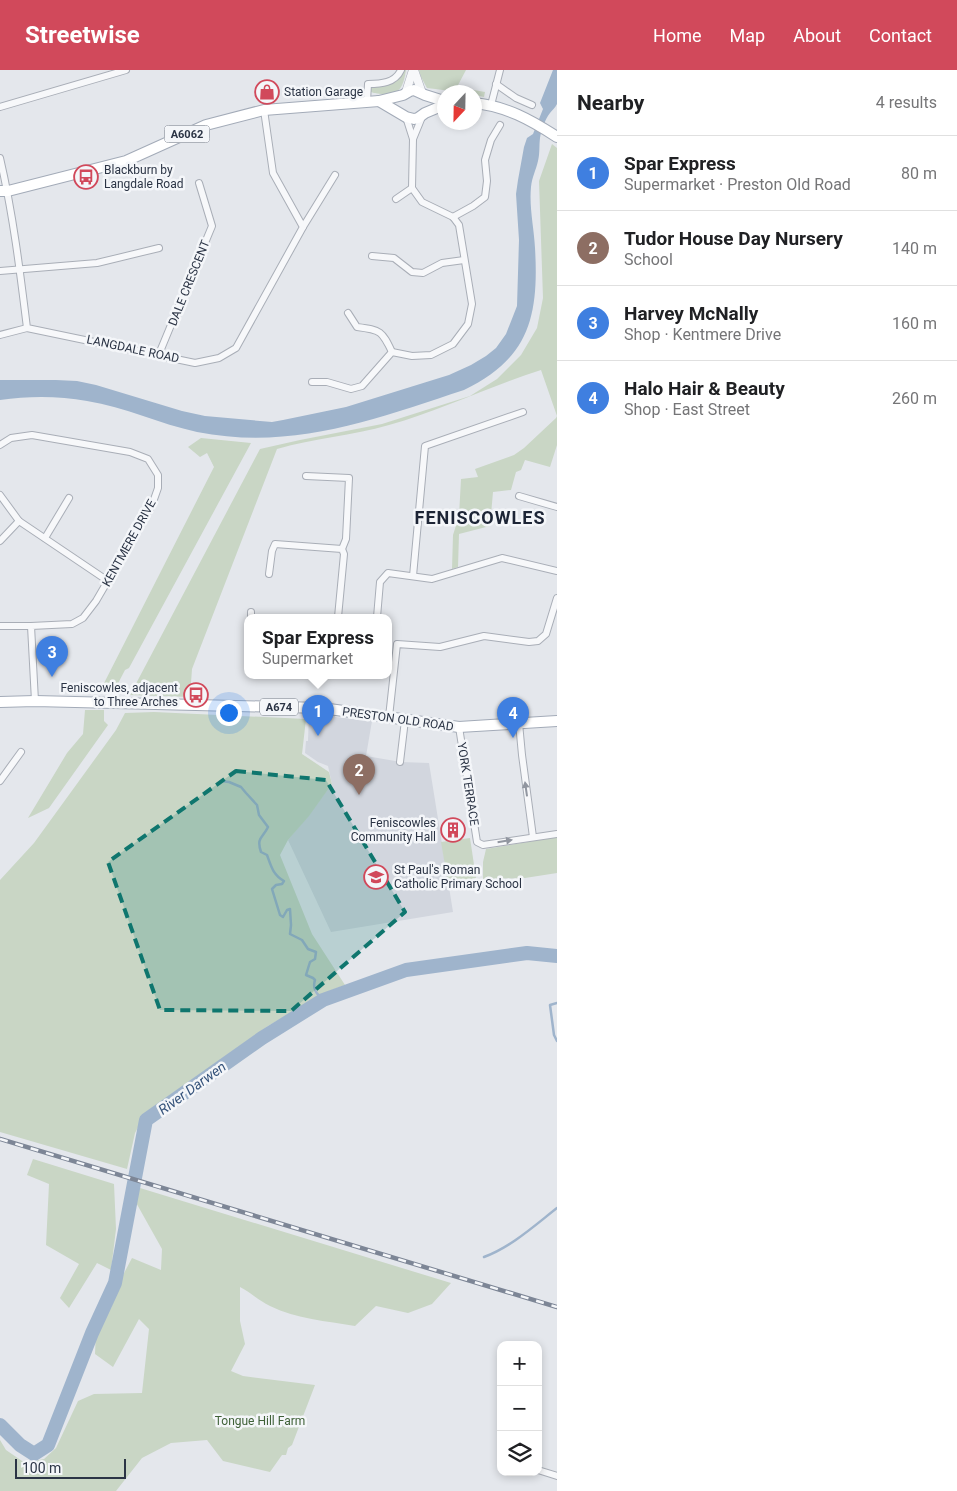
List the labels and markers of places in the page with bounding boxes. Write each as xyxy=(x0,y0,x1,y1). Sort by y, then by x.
shop icon: Station Garage xyxy=(254,79,280,105)
place label: Station Garage xyxy=(284,85,363,99)
place label: Blackburn by Langdale Road xyxy=(104,163,183,191)
bus stop icon: Blackburn by Langdale Road xyxy=(73,164,99,190)
pin: 3 xyxy=(36,636,68,677)
place label: Feniscowles, adjacent to Three Arches xyxy=(61,681,178,709)
bus stop icon: Feniscowles, adjacent to Three Arches xyxy=(183,682,209,708)
pin: 1 xyxy=(302,695,334,736)
pin: 4 xyxy=(497,697,529,738)
pin: 2 xyxy=(343,754,375,795)
place label: Feniscowles Community Hall xyxy=(351,816,436,844)
building icon: Feniscowles Community Hall xyxy=(440,817,466,843)
place label: St Paul's Roman Catholic Primary School xyxy=(394,863,522,891)
school or university icon: St Paul's Roman Catholic Primary School xyxy=(363,864,389,890)

